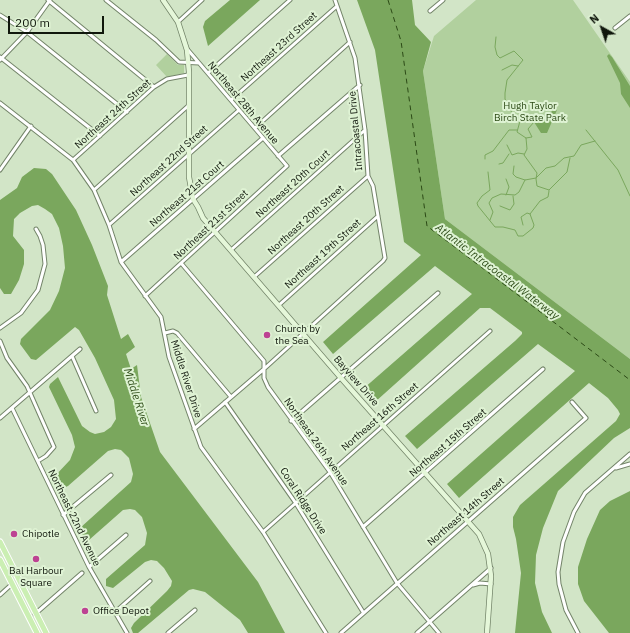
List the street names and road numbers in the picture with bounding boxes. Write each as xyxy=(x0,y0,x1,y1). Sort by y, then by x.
street label: Northeast 23rd Street xyxy=(238,10,320,84)
street label: Northeast 28th Avenue xyxy=(205,59,281,147)
street label: Northeast 24th Street xyxy=(73,77,153,151)
street label: Intracoastal Drive xyxy=(347,91,365,171)
street label: Northeast 22nd Street xyxy=(128,123,210,199)
street label: Northeast 20th Court xyxy=(254,148,332,220)
street label: Northeast 21st Court xyxy=(147,158,227,230)
street label: Northeast 20th Street xyxy=(266,183,346,257)
street label: Northeast 21st Street xyxy=(171,187,251,263)
street label: Northeast 19th Street xyxy=(283,217,363,291)
street label: Middle River Drive xyxy=(168,339,204,419)
street label: Bayview Drive xyxy=(331,353,381,409)
street label: Northeast 16th Street xyxy=(339,380,421,454)
street label: Northeast 26th Avenue xyxy=(281,396,351,488)
street label: Northeast 15th Street xyxy=(407,406,489,480)
street label: Coral Ridge Drive xyxy=(277,466,329,536)
street label: Northeast 22nd Avenue xyxy=(45,468,103,568)
street label: Northeast 14th Street xyxy=(425,475,507,549)

